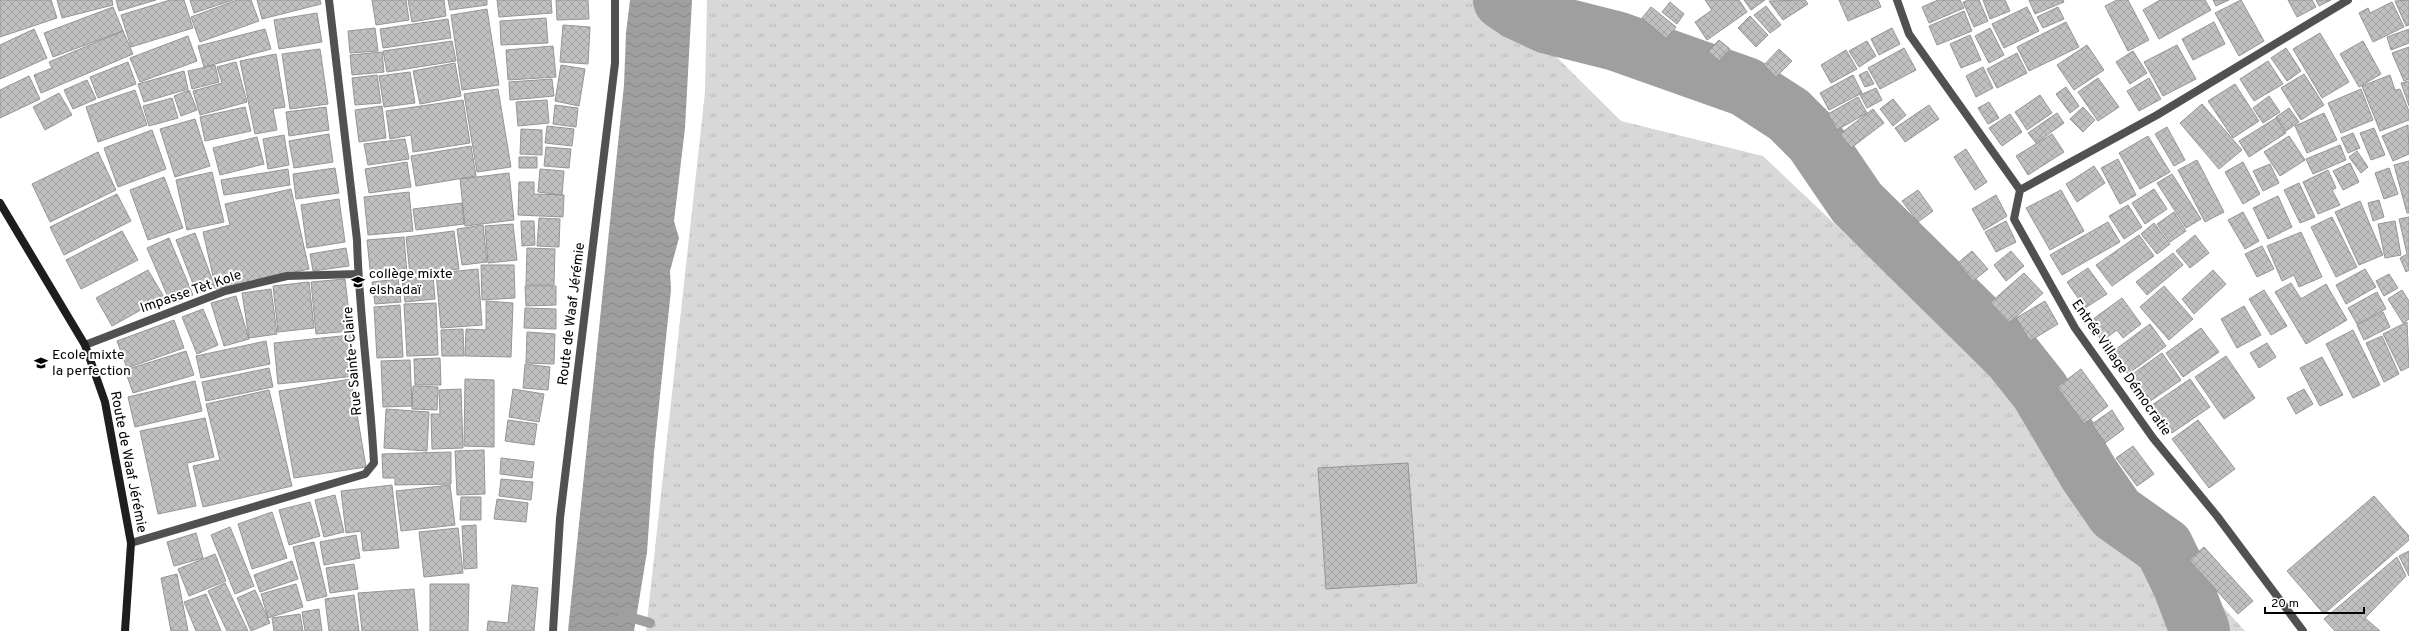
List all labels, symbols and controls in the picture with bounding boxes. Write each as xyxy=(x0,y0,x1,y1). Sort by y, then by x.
street label: Route de Waaf Jérémie xyxy=(555,242,589,386)
place label: collège mixte elshadaï xyxy=(369,266,453,299)
street label: Impasse Tèt Kole xyxy=(138,267,244,317)
school or university icon: collège mixte elshadaï xyxy=(350,274,366,290)
street label: Entrée Village Démocratie xyxy=(2067,297,2175,439)
street label: Rue Sainte-Claire xyxy=(340,306,366,416)
place label: Ecole mixte la perfection xyxy=(52,347,131,380)
school or university icon: Ecole mixte la perfection xyxy=(33,355,49,371)
street label: Route de Waaf Jérémie xyxy=(106,390,150,534)
scale bar xyxy=(2265,589,2364,615)
text: 20 m xyxy=(2271,596,2299,612)

